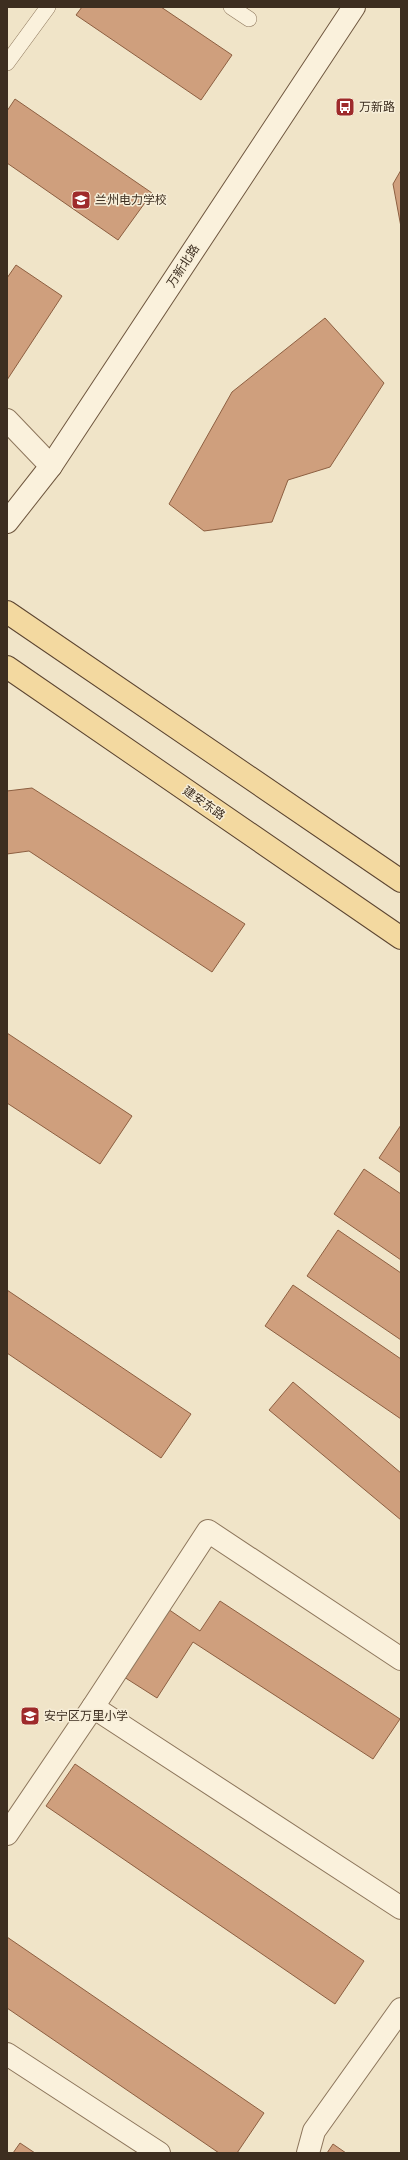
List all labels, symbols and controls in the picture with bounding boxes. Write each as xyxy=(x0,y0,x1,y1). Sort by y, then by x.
bus stop icon: 万新路 xyxy=(334,96,356,118)
place label: 万新路 xyxy=(359,100,395,114)
school or university icon: 兰州电力学校 xyxy=(70,189,92,211)
place label: 兰州电力学校 xyxy=(95,193,167,207)
street label: 万新北路 xyxy=(164,242,202,290)
street label: 建安东路 xyxy=(180,783,228,823)
school or university icon: 安宁区万里小学 xyxy=(19,1705,41,1727)
place label: 安宁区万里小学 xyxy=(44,1709,128,1723)

